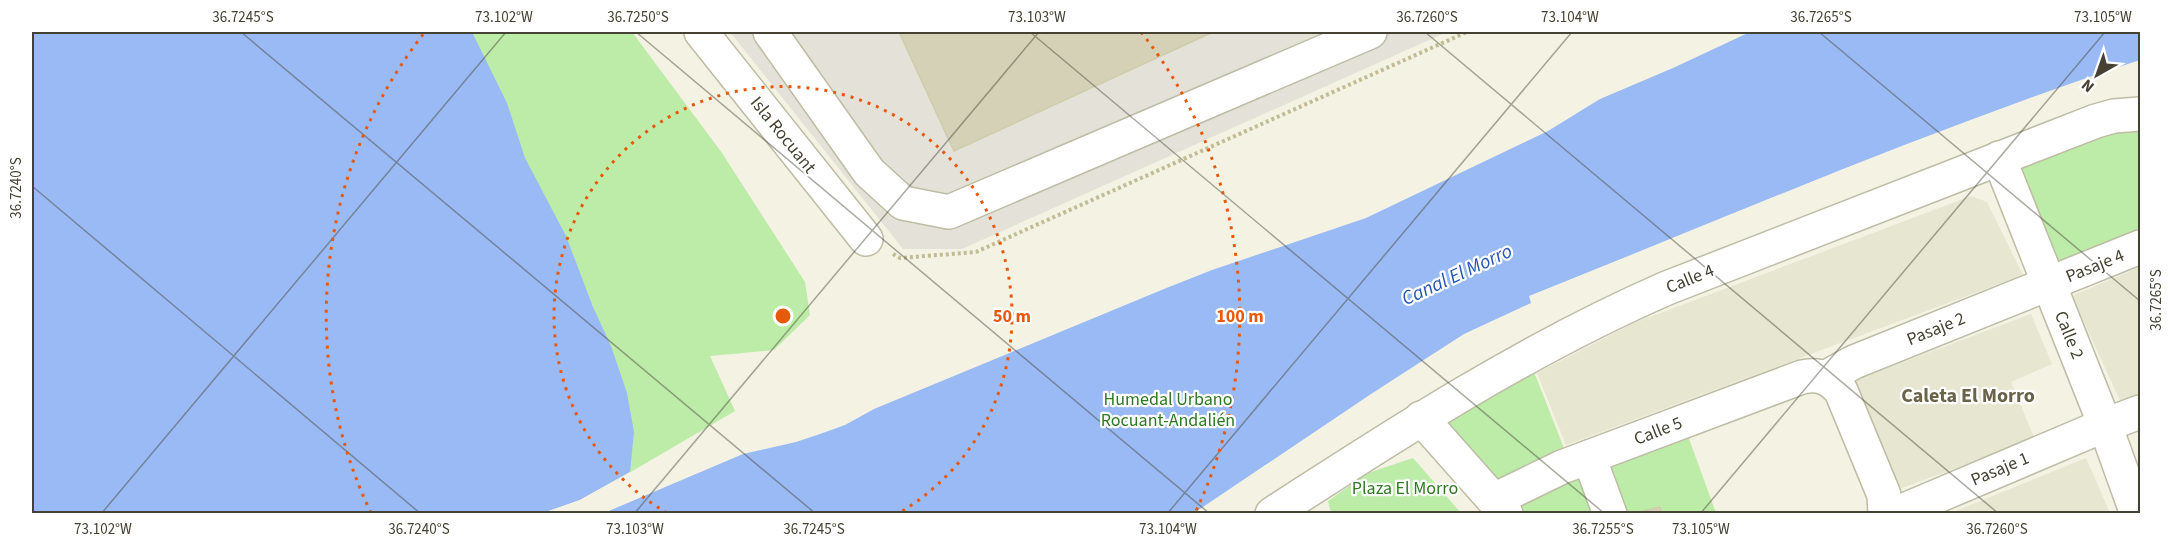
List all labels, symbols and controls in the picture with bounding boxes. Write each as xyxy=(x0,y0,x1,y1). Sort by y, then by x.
text: 36.7245°S xyxy=(212,7,274,28)
text: 73.102°W xyxy=(475,7,533,28)
text: 36.7250°S xyxy=(607,7,669,28)
text: 73.103°W xyxy=(1008,7,1066,28)
text: 36.7260°S xyxy=(1396,7,1458,28)
text: 73.104°W xyxy=(1541,7,1599,28)
text: 36.7265°S xyxy=(1790,7,1852,28)
text: 73.105°W xyxy=(2074,7,2132,28)
north arrow xyxy=(2067,45,2127,105)
text: N xyxy=(2077,74,2099,98)
street label: Isla Rocuant xyxy=(744,91,822,179)
text: 36.7240°S xyxy=(6,157,27,219)
water label: Canal El Morro xyxy=(1397,237,1517,313)
street label: Pasaje 4 xyxy=(2062,243,2128,289)
street label: Calle 4 xyxy=(1662,258,1718,300)
text: 36.7265°S xyxy=(2146,269,2167,331)
text: 50 m xyxy=(993,304,1031,329)
text: 100 m xyxy=(1216,304,1264,329)
centre of rings xyxy=(773,306,793,326)
street label: Pasaje 2 xyxy=(1903,306,1969,352)
street label: Calle 2 xyxy=(2048,307,2090,363)
district label: Caleta El Morro xyxy=(1901,382,2035,410)
park label: Humedal Urbano Rocuant-Andalién xyxy=(1101,387,1235,433)
street label: Calle 5 xyxy=(1630,410,1686,452)
street label: Pasaje 1 xyxy=(1967,446,2033,492)
park label: Plaza El Morro xyxy=(1352,476,1458,501)
text: 73.102°W xyxy=(74,519,132,540)
text: 36.7240°S xyxy=(388,519,450,540)
text: 73.103°W xyxy=(606,519,664,540)
text: 36.7245°S xyxy=(783,519,845,540)
text: 73.104°W xyxy=(1139,519,1197,540)
text: 36.7255°S xyxy=(1572,519,1634,540)
text: 73.105°W xyxy=(1672,519,1730,540)
text: 36.7260°S xyxy=(1966,519,2028,540)

